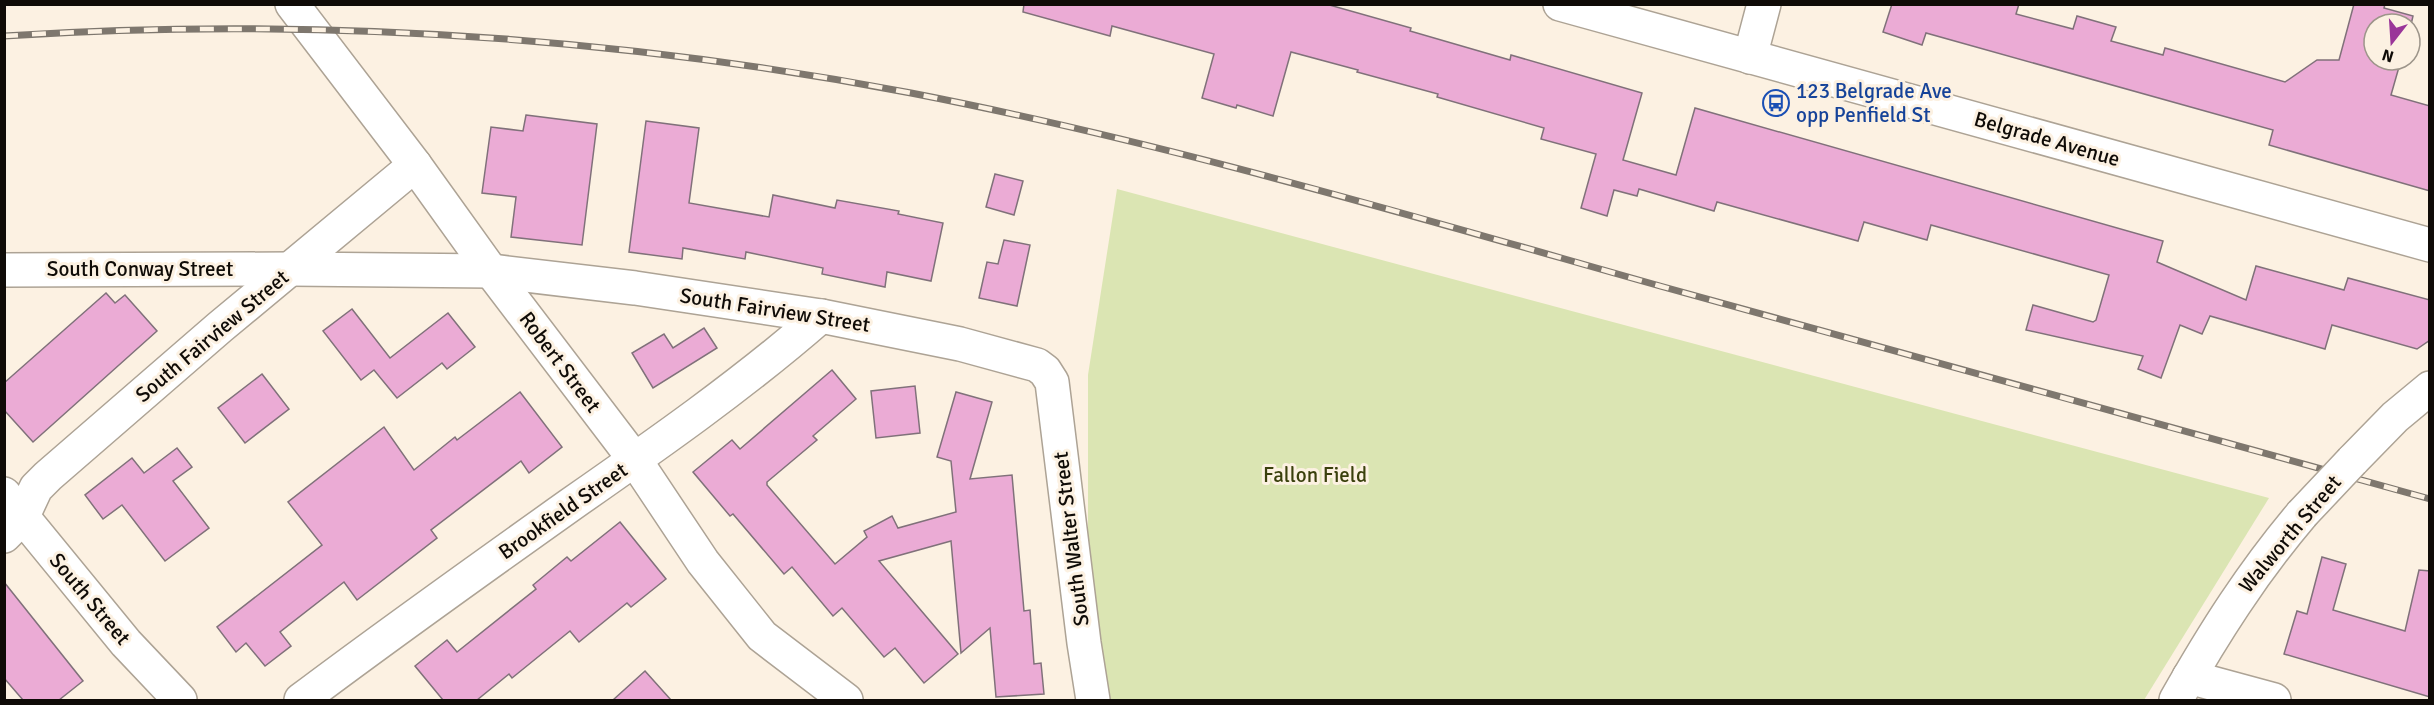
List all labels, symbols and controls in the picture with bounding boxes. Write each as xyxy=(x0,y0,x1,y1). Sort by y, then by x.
north arrow xyxy=(2362,12,2422,72)
text: N xyxy=(2380,44,2396,67)
place label: 123 Belgrade Ave opp Penfield St xyxy=(1796,78,1952,128)
bus stop icon: 123 Belgrade Ave opp Penfield St xyxy=(1761,88,1791,118)
street label: Belgrade Avenue xyxy=(1971,106,2123,172)
street label: South Conway Street xyxy=(47,256,233,282)
street label: South Fairview Street xyxy=(130,264,294,408)
street label: South Fairview Street xyxy=(678,282,872,338)
street label: Robert Street xyxy=(514,306,606,418)
street label: South Walter Street xyxy=(1047,450,1095,628)
street label: Brookfield Street xyxy=(494,457,632,565)
park label: Fallon Field xyxy=(1263,462,1367,488)
street label: Walworth Street xyxy=(2233,470,2347,598)
street label: South Street xyxy=(44,548,136,650)

